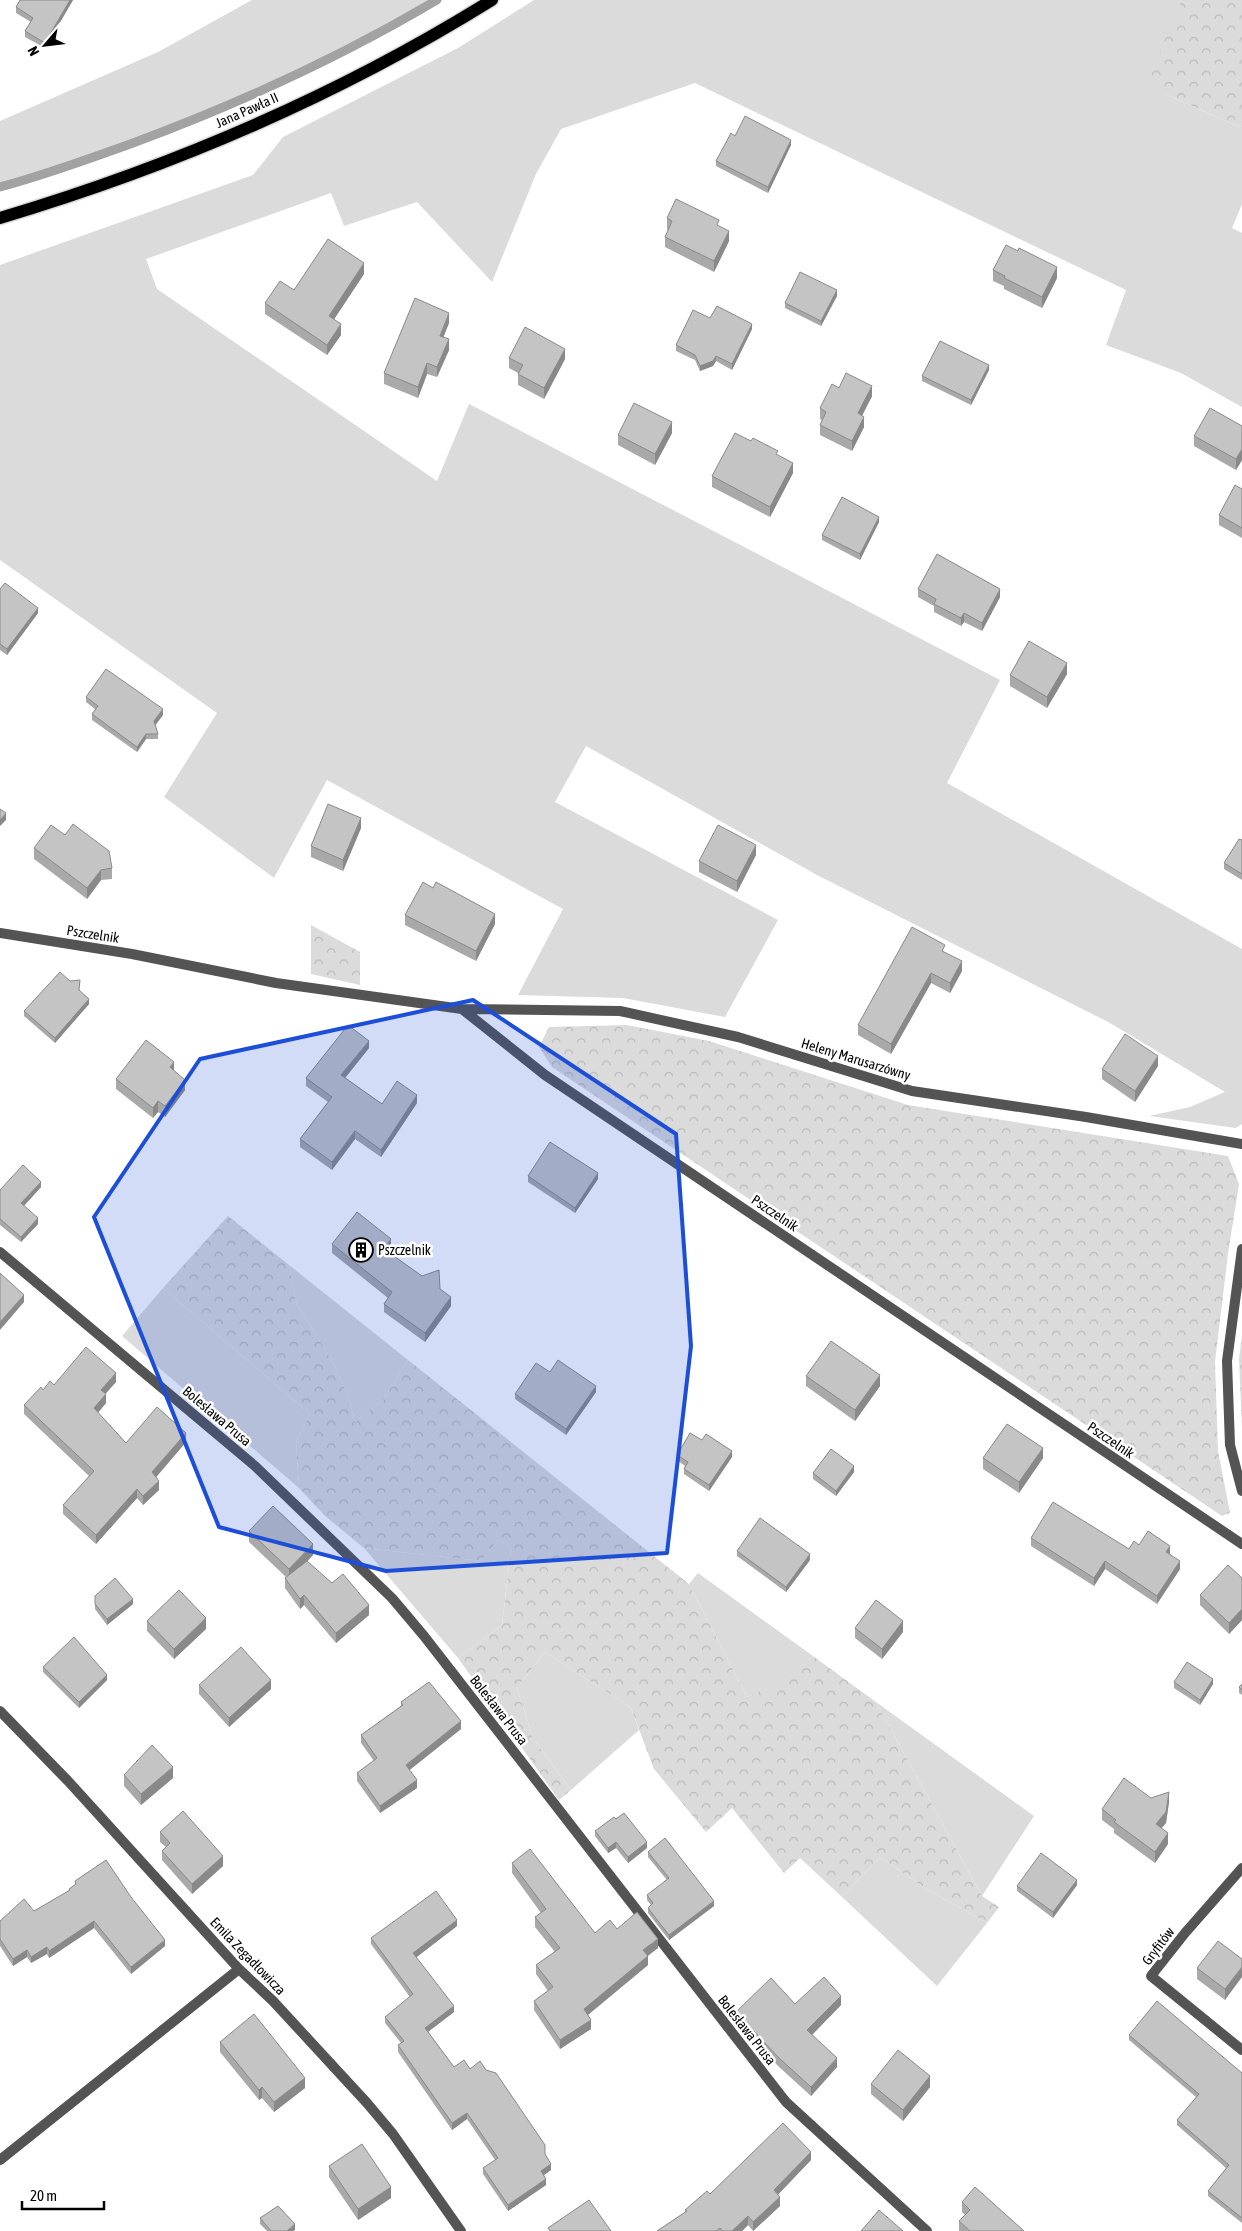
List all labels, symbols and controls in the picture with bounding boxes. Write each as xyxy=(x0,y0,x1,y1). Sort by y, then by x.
north arrow xyxy=(20,20,70,70)
text: N xyxy=(25,44,43,59)
street label: Jana Pawła II xyxy=(213,89,281,131)
street label: Pszczelnik xyxy=(66,922,120,946)
street label: Heleny Marusarzówny xyxy=(799,1035,913,1083)
street label: Pszczelnik xyxy=(749,1192,801,1234)
building icon: Pszczelnik xyxy=(348,1237,374,1263)
place label: Pszczelnik xyxy=(378,1242,431,1258)
street label: Bolesława Prusa xyxy=(180,1383,254,1449)
street label: Pszczelnik xyxy=(1085,1419,1137,1461)
street label: Bolesława Prusa xyxy=(467,1672,531,1748)
street label: Emila Zegadłowicza xyxy=(207,1914,289,1998)
street label: Gryfitów xyxy=(1139,1923,1178,1968)
street label: Bolesława Prusa xyxy=(715,1992,779,2068)
scale bar xyxy=(22,2178,105,2210)
text: 20 m xyxy=(30,2187,57,2204)

